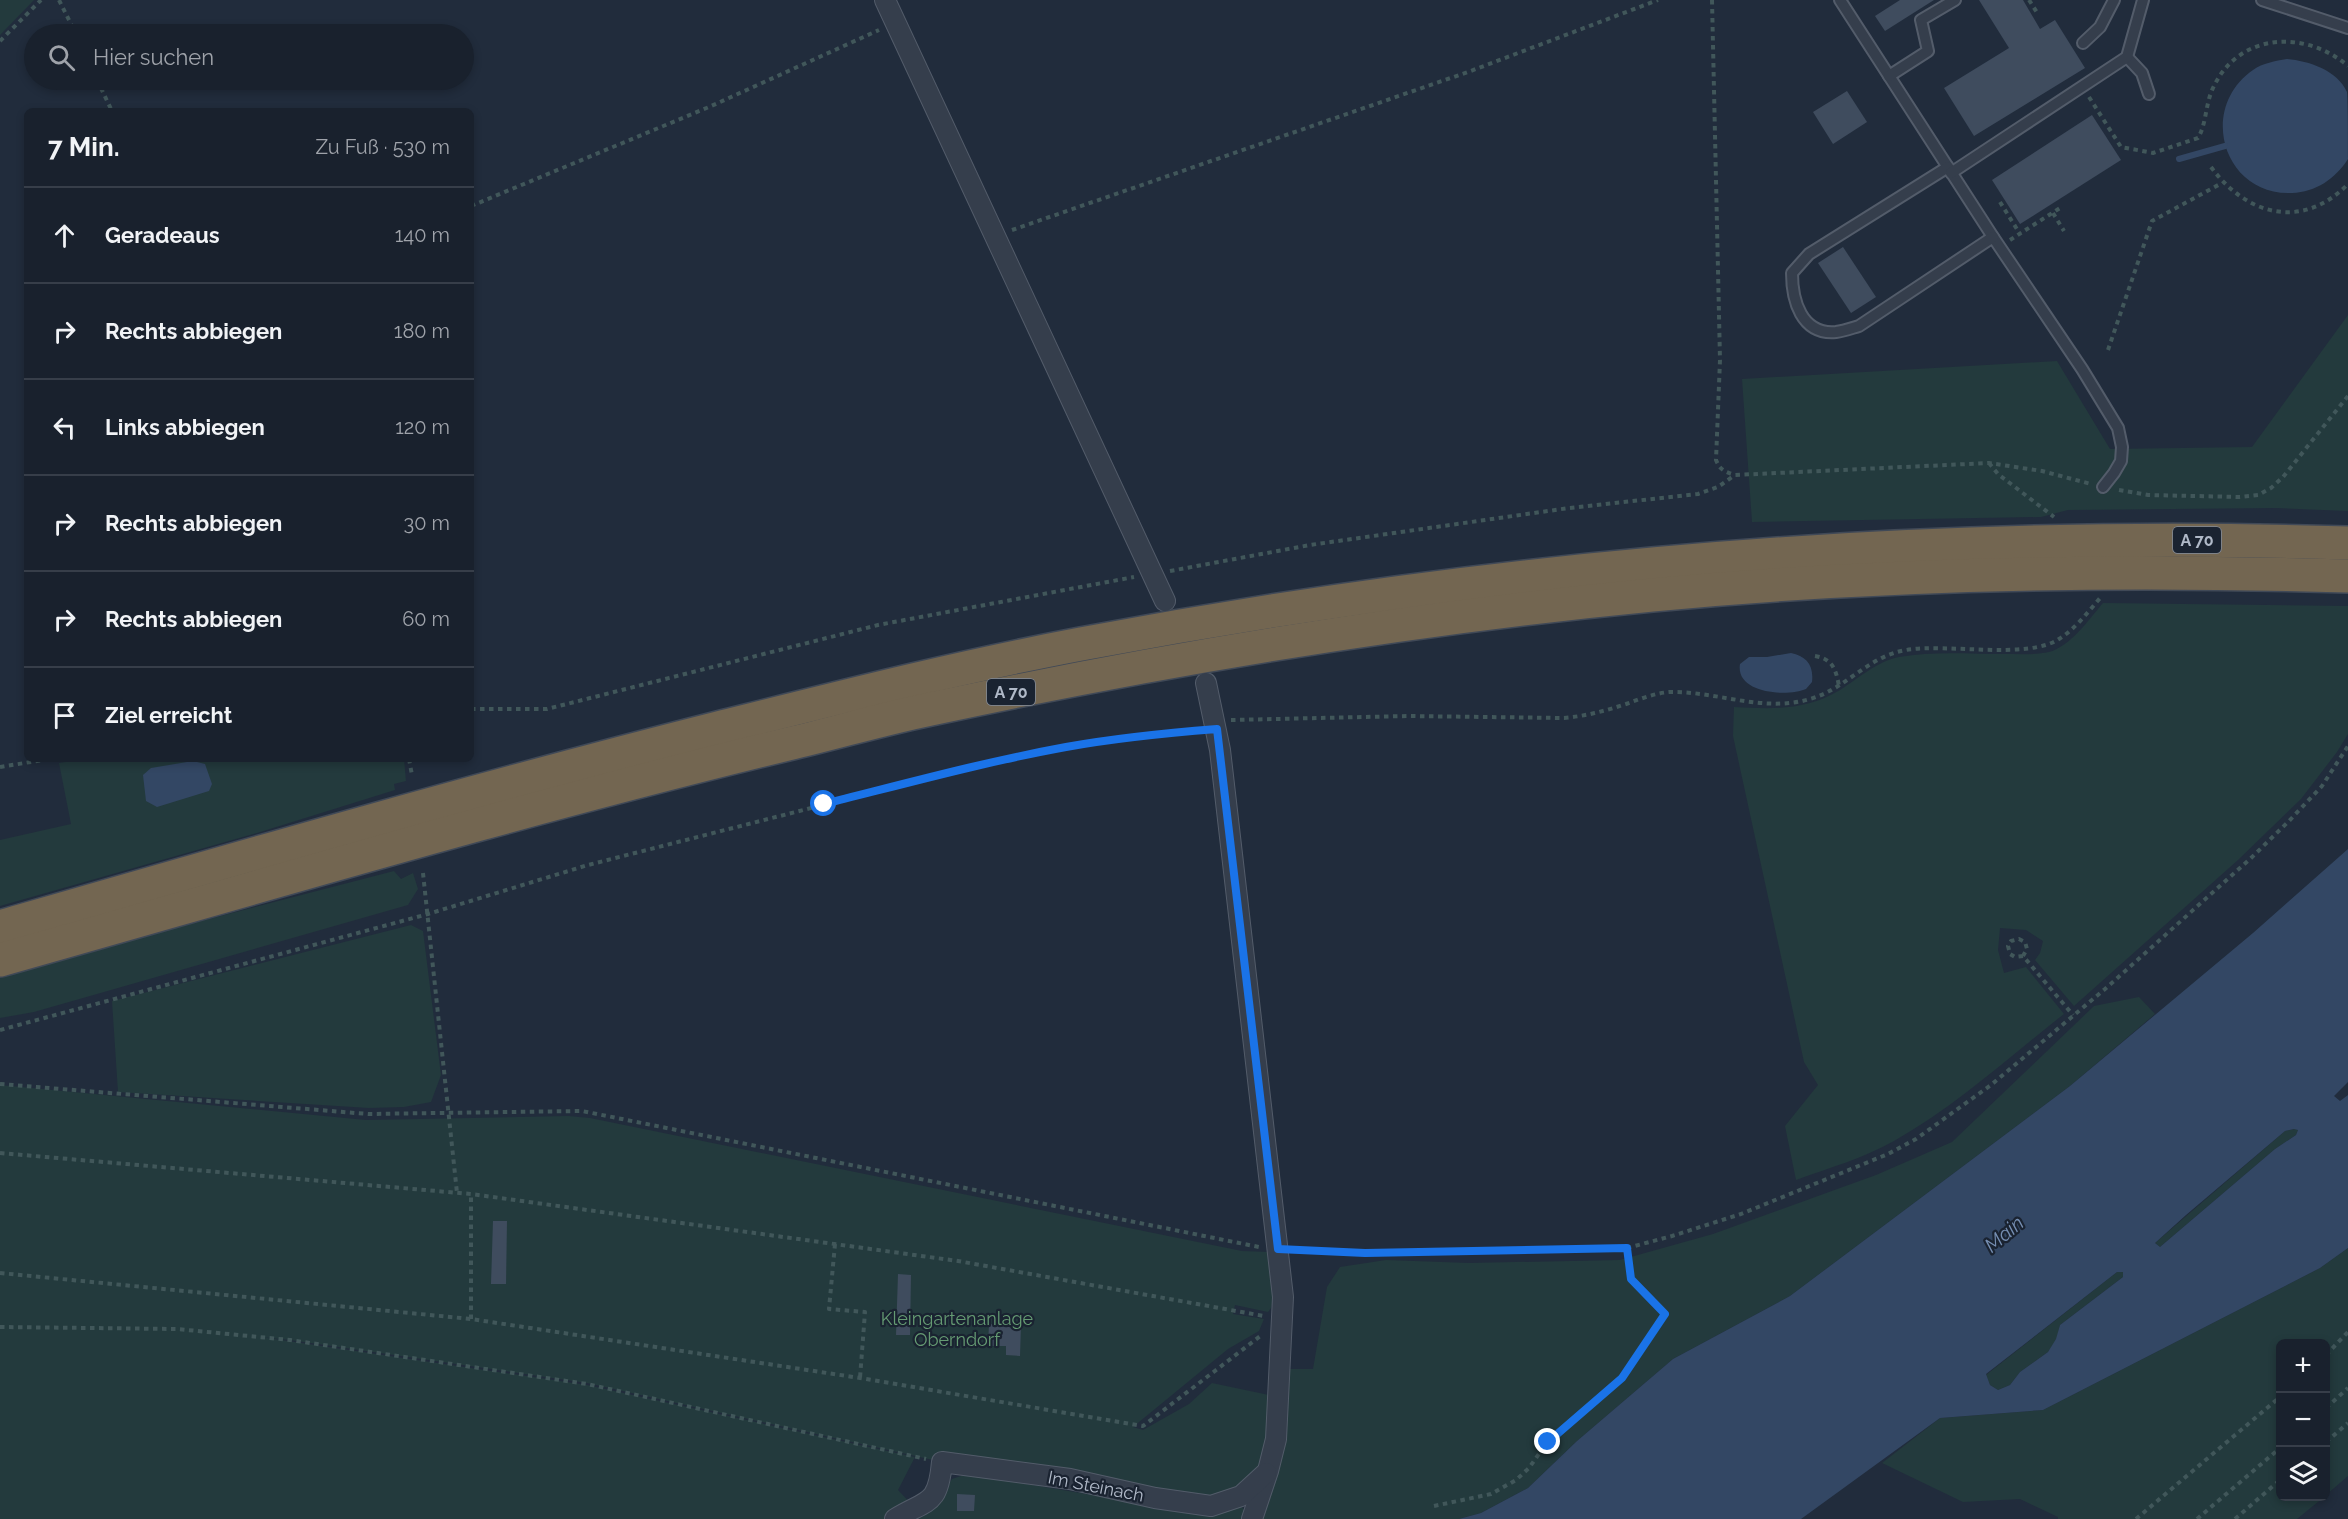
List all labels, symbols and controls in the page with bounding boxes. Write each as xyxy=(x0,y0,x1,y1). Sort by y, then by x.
search box xyxy=(24,24,474,90)
icon: search xyxy=(45,41,78,74)
text: Hier suchen xyxy=(93,44,214,70)
text: 7 Min. xyxy=(48,132,120,162)
text: Zu Fuß · 530 m xyxy=(315,135,450,159)
icon: ahead xyxy=(48,219,81,252)
text: Geradeaus xyxy=(105,222,220,248)
text: 140 m xyxy=(395,223,450,247)
icon: right xyxy=(48,315,81,348)
text: Rechts abbiegen xyxy=(105,318,282,344)
text: 180 m xyxy=(394,319,450,343)
icon: left xyxy=(48,411,81,444)
text: Links abbiegen xyxy=(105,414,265,440)
text: 120 m xyxy=(395,415,450,439)
icon: right xyxy=(48,507,81,540)
text: Rechts abbiegen xyxy=(105,510,282,536)
text: 30 m xyxy=(404,511,450,535)
road number: A 70 xyxy=(2173,527,2221,553)
icon: right xyxy=(48,603,81,636)
text: Rechts abbiegen xyxy=(105,606,282,632)
text: 60 m xyxy=(402,607,450,631)
road number: A 70 xyxy=(987,679,1035,705)
icon: arrive xyxy=(48,699,81,732)
text: Ziel erreicht xyxy=(105,702,232,728)
route start xyxy=(810,790,836,816)
water label: Main xyxy=(1979,1211,2029,1257)
park label: Kleingartenanlage Oberndorf xyxy=(881,1308,1034,1350)
map controls xyxy=(2276,1339,2330,1501)
button: + xyxy=(2276,1339,2330,1393)
button: − xyxy=(2276,1393,2330,1447)
route end xyxy=(1534,1428,1560,1454)
button: layers xyxy=(2276,1447,2330,1501)
street label: Im Steinach xyxy=(1046,1466,1146,1506)

